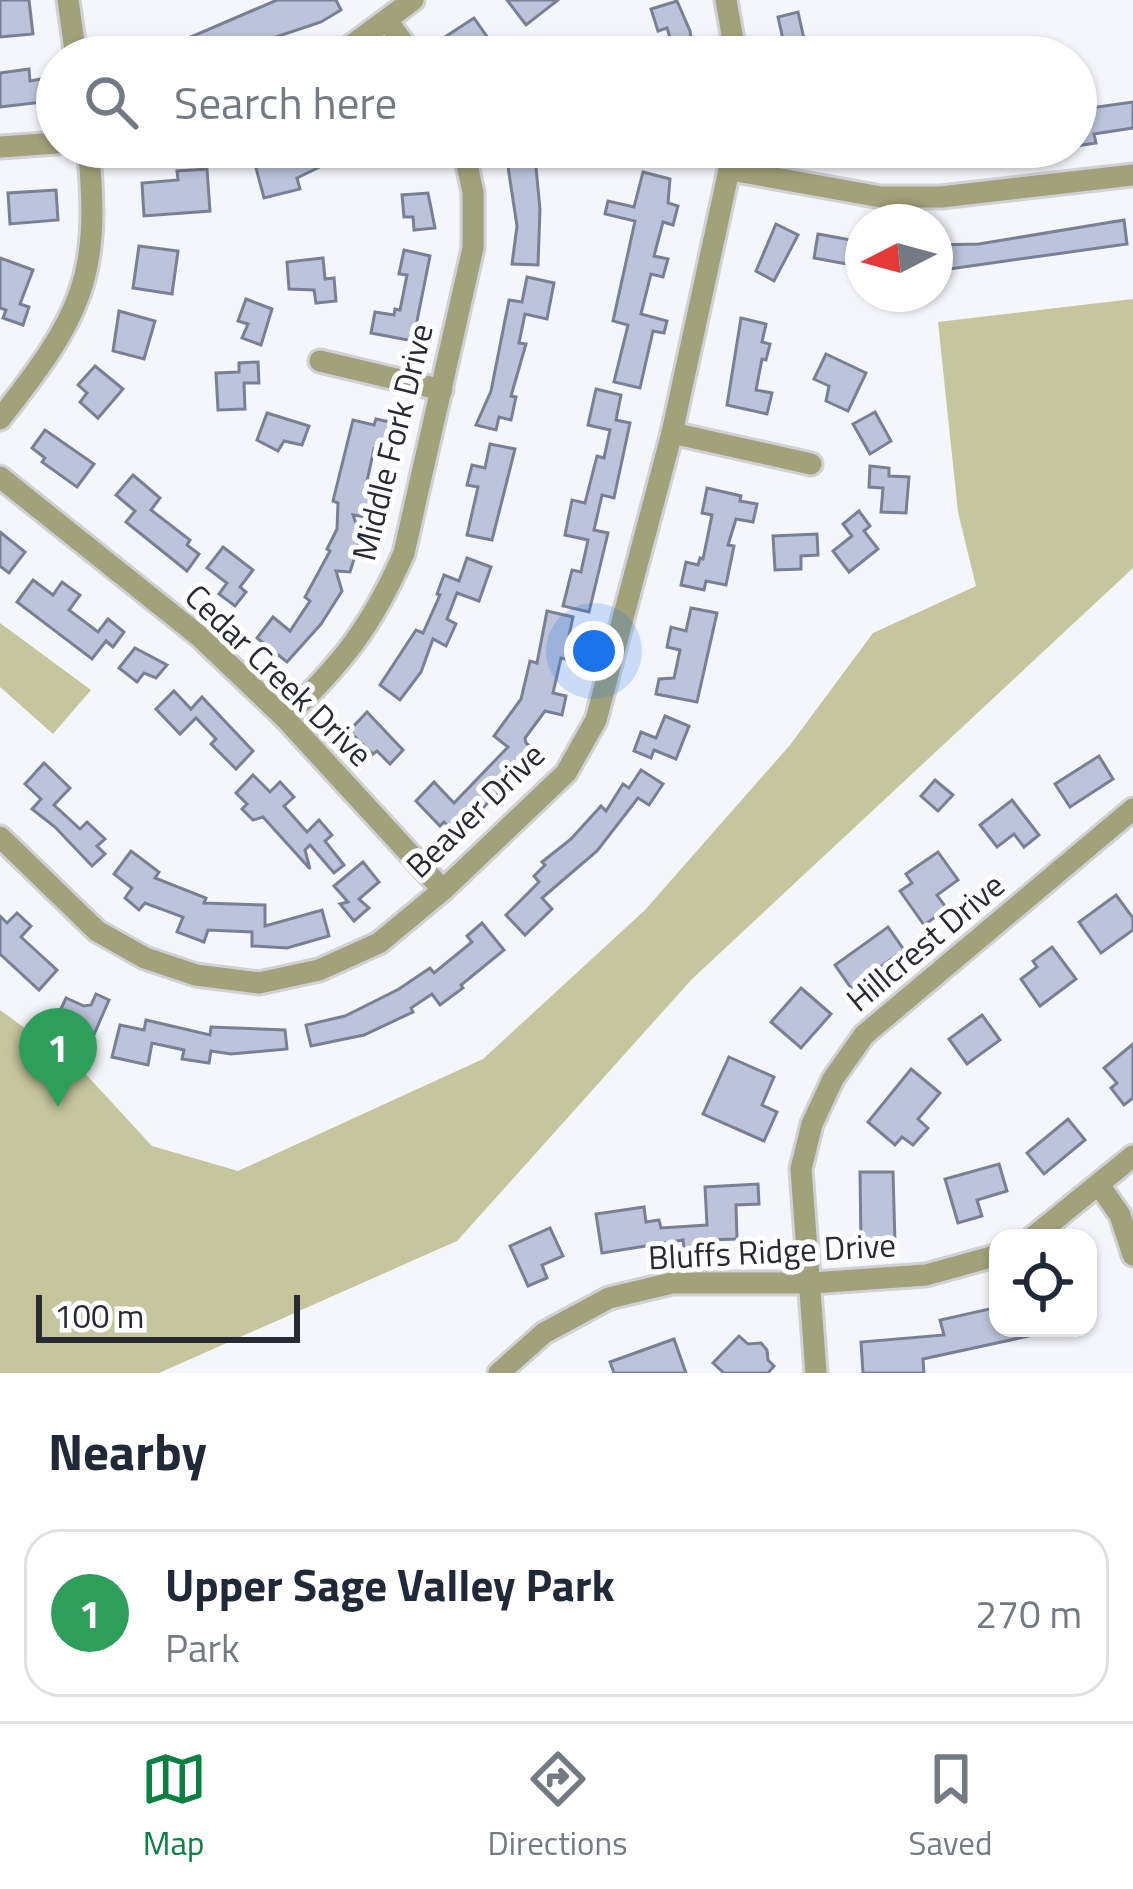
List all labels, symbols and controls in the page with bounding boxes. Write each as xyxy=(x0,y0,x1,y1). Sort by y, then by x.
search box xyxy=(36,36,1097,168)
text: Search here xyxy=(174,68,397,136)
icon: search xyxy=(78,69,144,135)
north arrow xyxy=(845,204,953,312)
street label: Middle Fork Drive xyxy=(338,318,446,566)
street label: Cedar Creek Drive xyxy=(174,572,384,778)
your location xyxy=(564,621,624,681)
street label: Beaver Drive xyxy=(394,731,556,889)
street label: Hillcrest Drive xyxy=(835,861,1015,1023)
pin: 1 xyxy=(19,1008,97,1107)
street label: Bluffs Ridge Drive xyxy=(647,1220,897,1282)
map controls xyxy=(989,1229,1097,1337)
button: locate xyxy=(989,1229,1097,1337)
scale bar xyxy=(36,1289,300,1342)
text: 100 m xyxy=(54,1291,144,1341)
text: Nearby xyxy=(48,1412,207,1490)
text: Upper Sage Valley Park xyxy=(165,1550,615,1618)
text: 1 xyxy=(79,1584,101,1643)
text: 270 m xyxy=(975,1584,1082,1643)
text: Park xyxy=(165,1618,240,1677)
tab: Map xyxy=(141,1746,207,1868)
tab: Directions xyxy=(488,1746,628,1868)
tab: Saved xyxy=(909,1746,992,1868)

